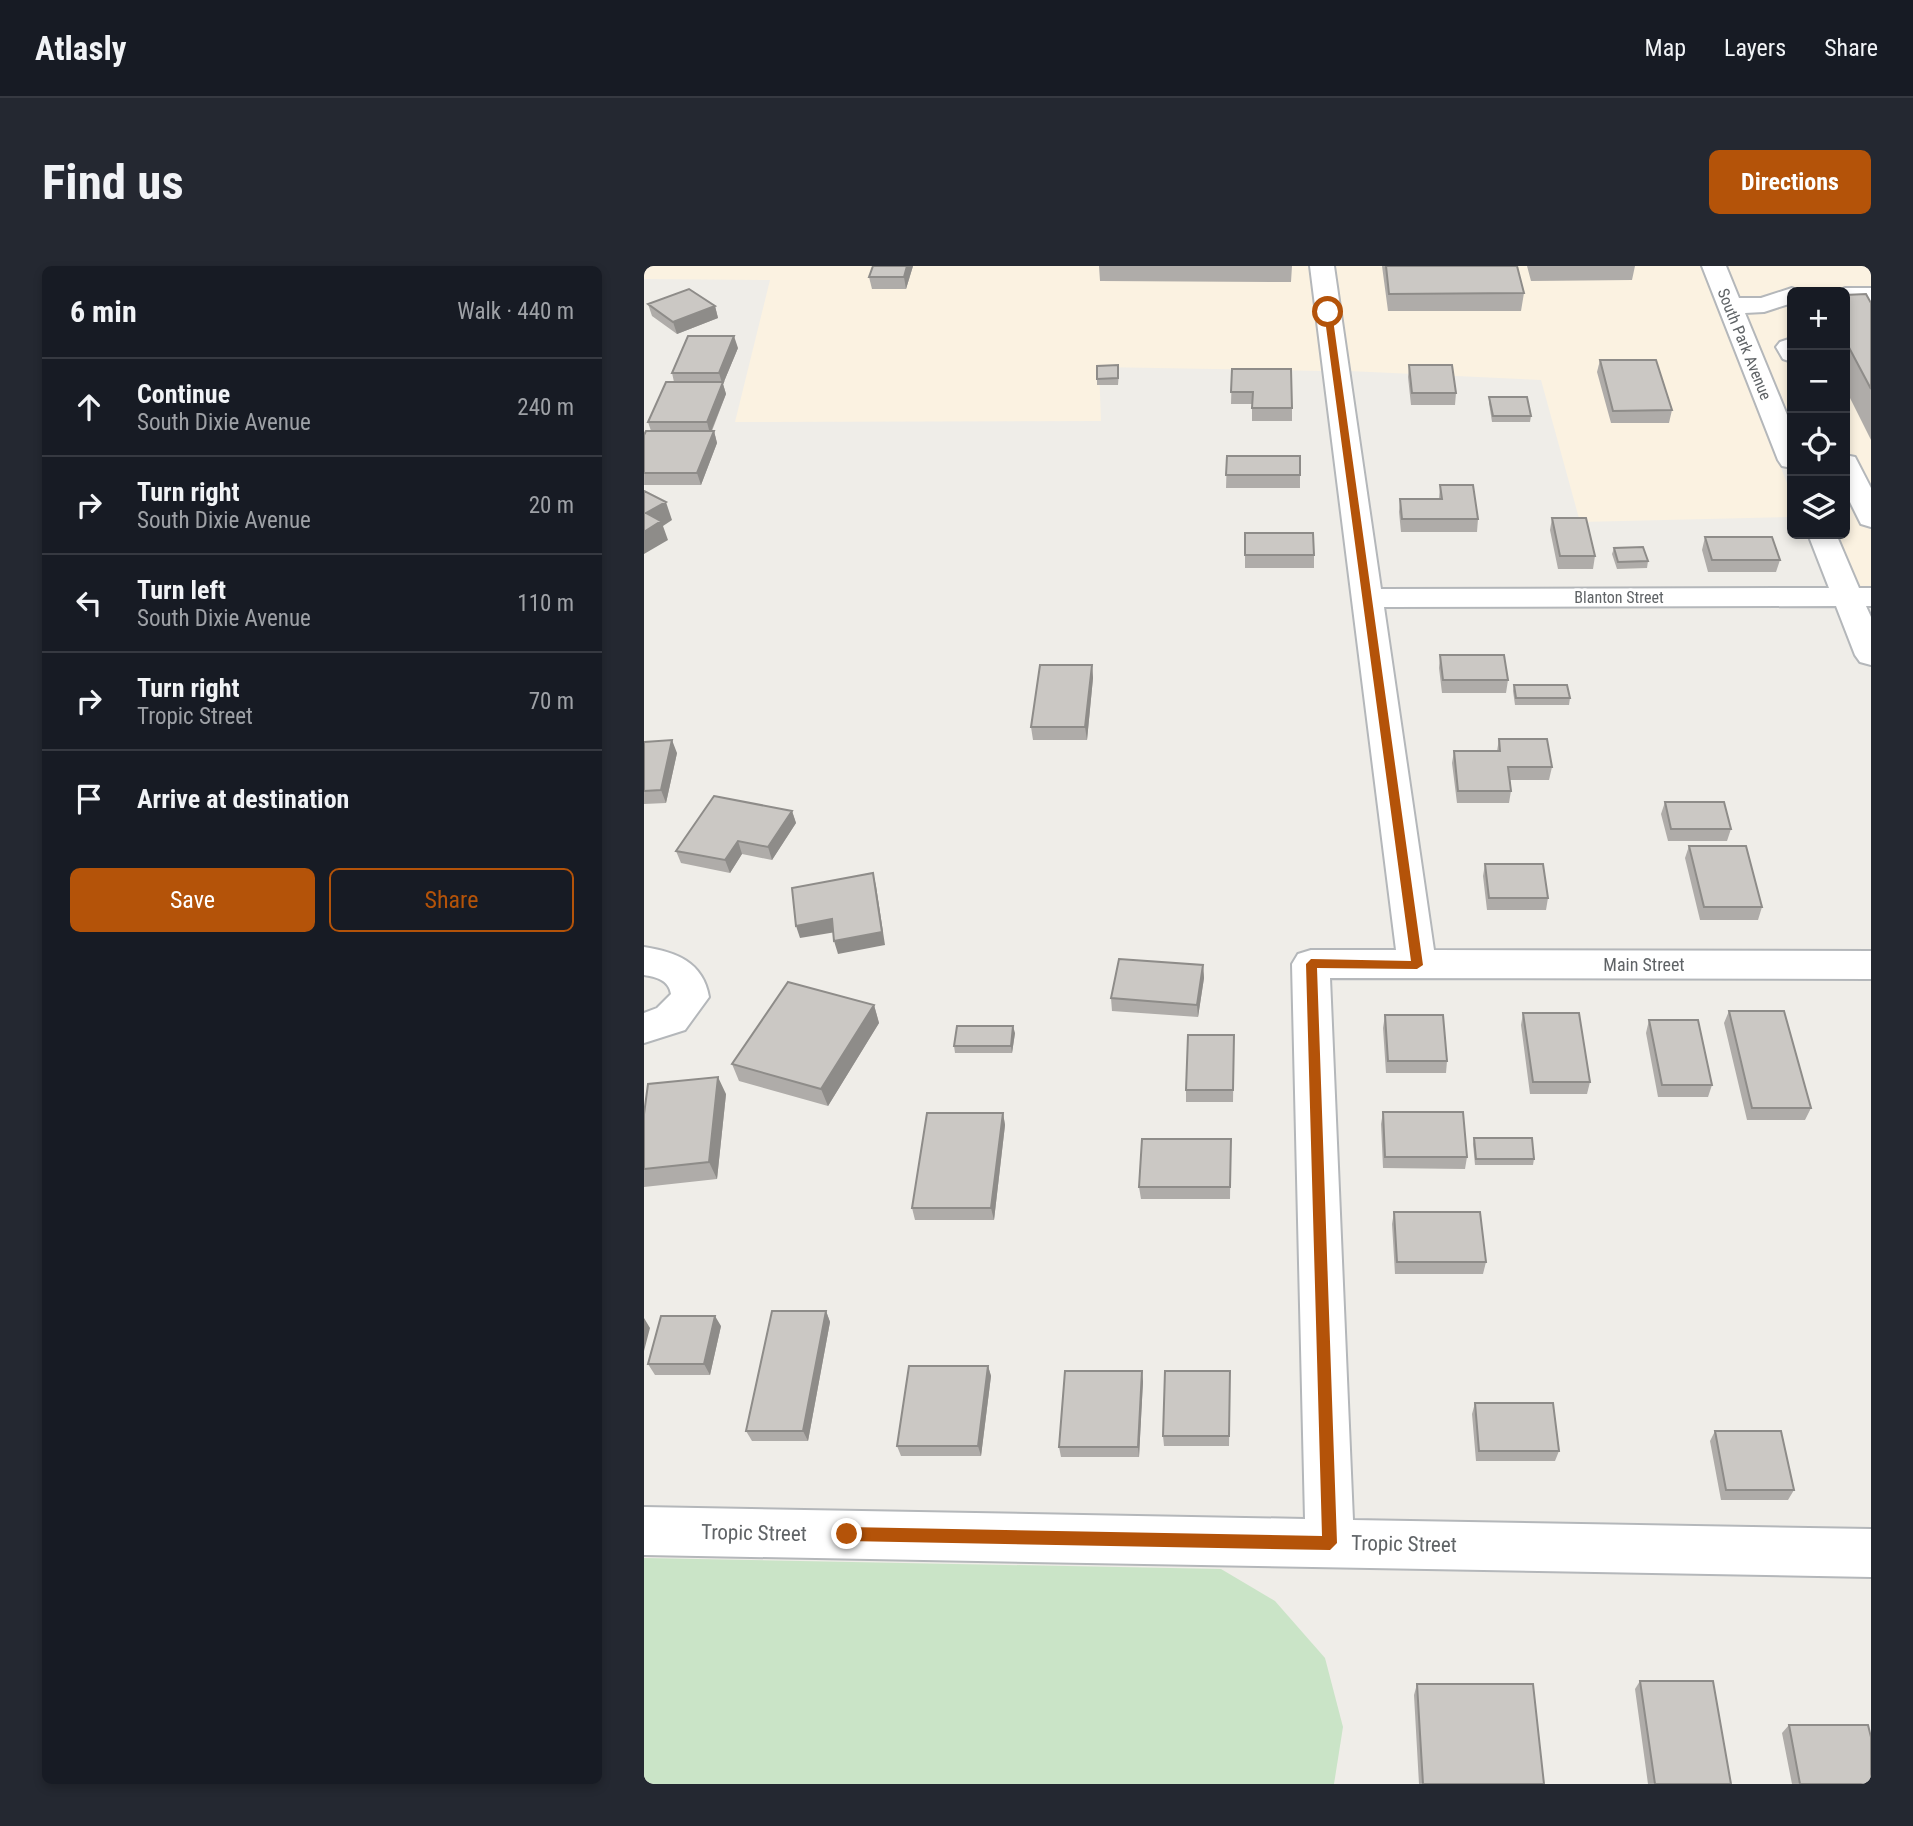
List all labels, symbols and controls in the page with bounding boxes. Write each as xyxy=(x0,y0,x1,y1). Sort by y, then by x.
text: Atlasly xyxy=(35,29,126,68)
text: Map xyxy=(1645,34,1686,62)
text: Layers xyxy=(1724,34,1786,62)
text: Share xyxy=(1824,34,1878,62)
button: Directions xyxy=(1709,150,1871,214)
text: Find us xyxy=(42,154,184,211)
street label: South Park Avenue xyxy=(1714,286,1776,403)
map controls xyxy=(1787,287,1850,539)
button: + xyxy=(1787,287,1850,350)
text: 6 min xyxy=(70,294,137,329)
route start xyxy=(1312,296,1343,327)
text: Walk · 440 m xyxy=(457,298,574,325)
button: − xyxy=(1787,350,1850,413)
text: Continue xyxy=(137,379,230,409)
icon: ahead xyxy=(70,388,108,426)
text: 240 m xyxy=(517,394,574,421)
text: South Dixie Avenue xyxy=(137,409,311,436)
button: locate xyxy=(1787,413,1850,476)
button: layers xyxy=(1787,476,1850,539)
text: Turn right xyxy=(137,477,239,507)
icon: right xyxy=(70,486,108,524)
text: 20 m xyxy=(529,492,574,519)
text: South Dixie Avenue xyxy=(137,507,311,534)
text: Turn left xyxy=(137,575,226,605)
icon: left xyxy=(70,584,108,622)
street label: Blanton Street xyxy=(1574,588,1664,607)
text: 110 m xyxy=(517,590,574,617)
text: South Dixie Avenue xyxy=(137,605,311,632)
text: Turn right xyxy=(137,673,239,703)
icon: right xyxy=(70,682,108,720)
text: 70 m xyxy=(529,688,574,715)
text: Tropic Street xyxy=(137,703,253,730)
icon: arrive xyxy=(70,780,108,818)
text: Arrive at destination xyxy=(137,784,349,814)
button: Save xyxy=(70,868,315,932)
button: Share xyxy=(329,868,574,932)
street label: Main Street xyxy=(1603,954,1685,975)
route end xyxy=(831,1518,862,1549)
street label: Tropic Street xyxy=(701,1520,807,1546)
street label: Tropic Street xyxy=(1351,1531,1457,1557)

